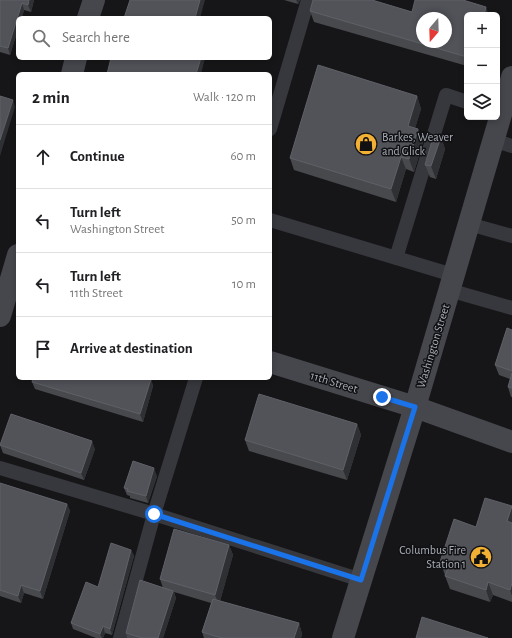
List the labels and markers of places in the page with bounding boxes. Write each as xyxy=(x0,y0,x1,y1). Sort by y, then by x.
shop icon: Barkes, Weaver and Glick xyxy=(353,131,379,157)
place label: Barkes, Weaver and Glick xyxy=(382,131,453,157)
place label: Columbus Fire Station 1 xyxy=(399,544,466,570)
public building icon: Columbus Fire Station 1 xyxy=(468,544,494,570)

